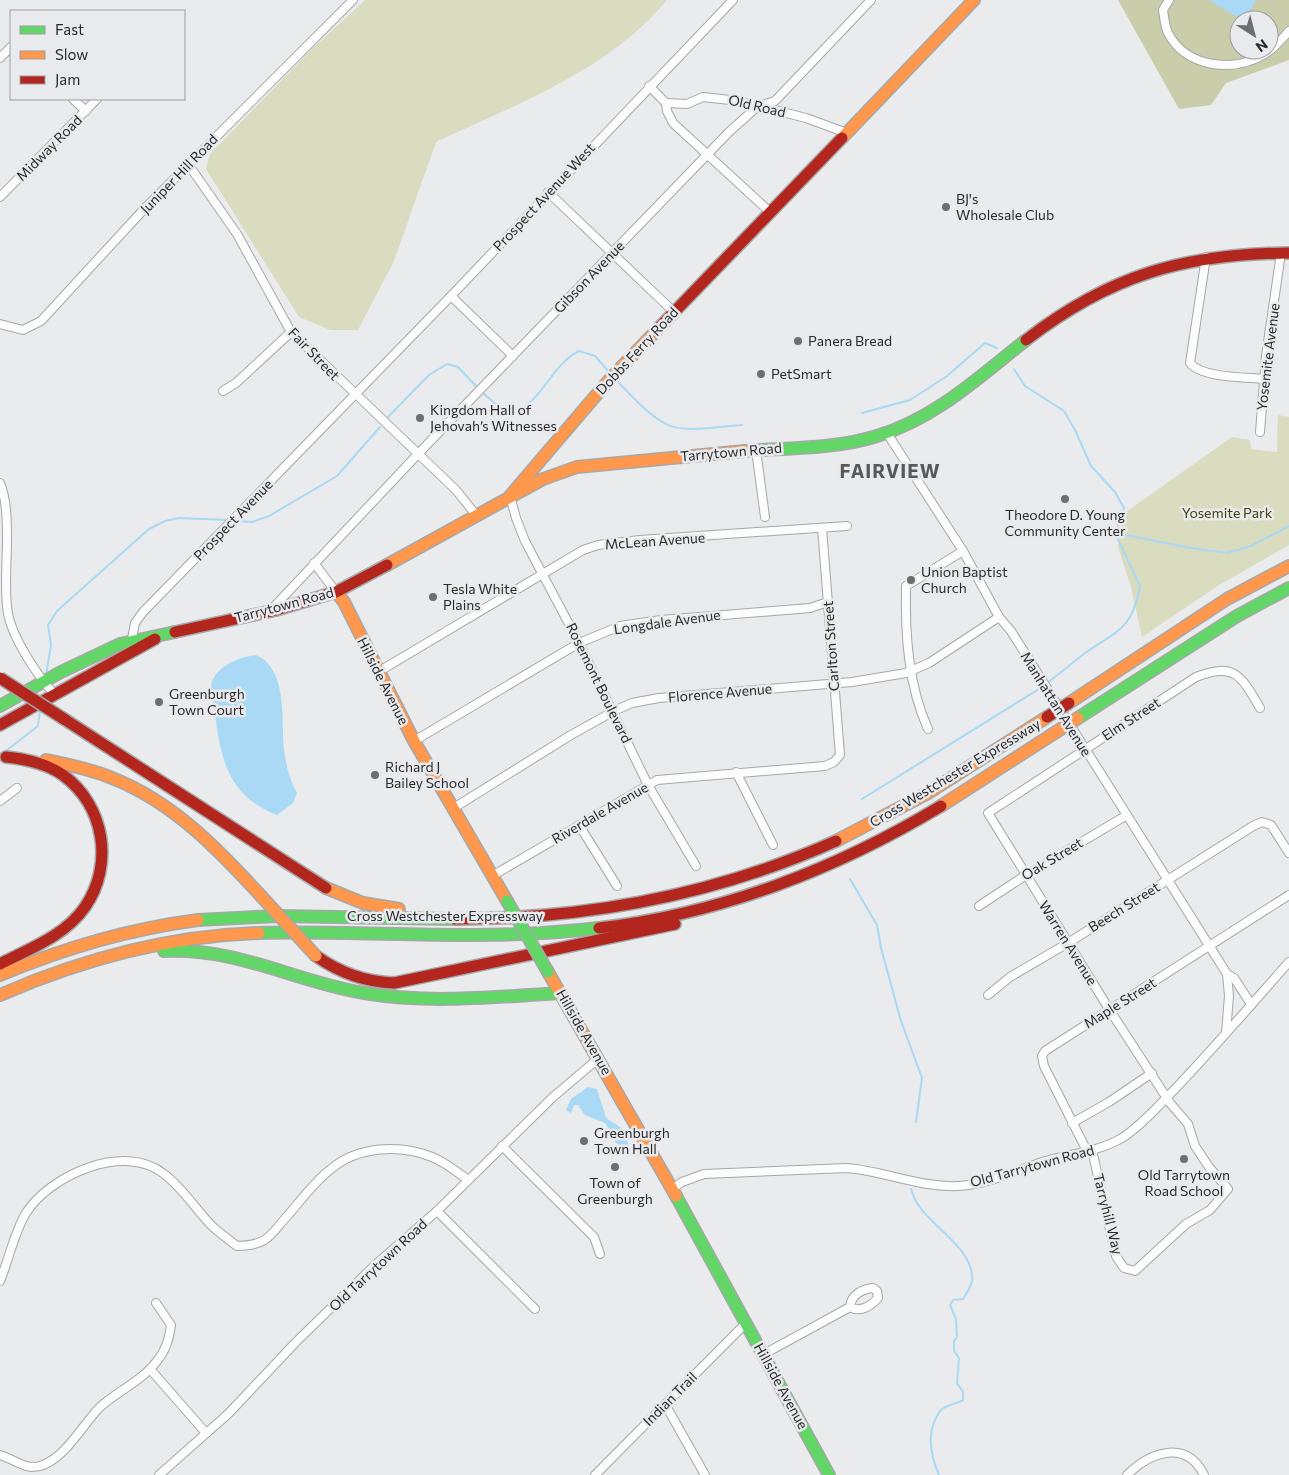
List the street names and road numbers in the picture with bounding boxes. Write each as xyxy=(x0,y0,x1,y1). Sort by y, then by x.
street label: Old Road xyxy=(727,91,788,120)
street label: Midway Road xyxy=(12,111,85,184)
street label: Juniper Hill Road xyxy=(136,130,221,217)
street label: Prospect Avenue West xyxy=(489,139,598,254)
street label: Gibson Avenue xyxy=(550,237,627,316)
street label: Yosemite Avenue xyxy=(1252,302,1283,412)
street label: Dobbs Ferry Road xyxy=(592,304,681,398)
street label: Fair Street xyxy=(285,324,344,384)
street label: Tarrytown Road xyxy=(679,439,782,464)
street label: Prospect Avenue xyxy=(190,475,276,564)
street label: McLean Avenue xyxy=(604,529,706,552)
street label: Tarrytown Road xyxy=(232,583,335,626)
street label: Carlton Street xyxy=(819,600,842,692)
street label: Longdale Avenue xyxy=(612,606,721,637)
street label: Rosemont Boulevard xyxy=(563,620,636,746)
street label: Hillside Avenue xyxy=(354,634,413,727)
street label: Manhattan Avenue xyxy=(1017,648,1095,759)
street label: Florence Avenue xyxy=(667,679,773,706)
street label: Elm Street xyxy=(1098,693,1163,744)
street label: Cross Westchester Expressway xyxy=(866,715,1043,830)
street label: Riverdale Avenue xyxy=(549,778,651,847)
street label: Oak Street xyxy=(1018,833,1086,884)
street label: Beech Street xyxy=(1085,878,1163,935)
street label: Warren Avenue xyxy=(1036,897,1101,988)
street label: Cross Westchester Expressway xyxy=(347,907,543,924)
street label: Maple Street xyxy=(1080,973,1159,1032)
street label: Hillside Avenue xyxy=(553,986,616,1078)
street label: Old Tarrytown Road xyxy=(968,1141,1096,1190)
street label: Tarryhill Way xyxy=(1090,1172,1127,1256)
street label: Old Tarrytown Road xyxy=(325,1215,430,1314)
street label: Hillside Avenue xyxy=(751,1340,812,1432)
street label: Indian Trail xyxy=(639,1368,700,1429)

